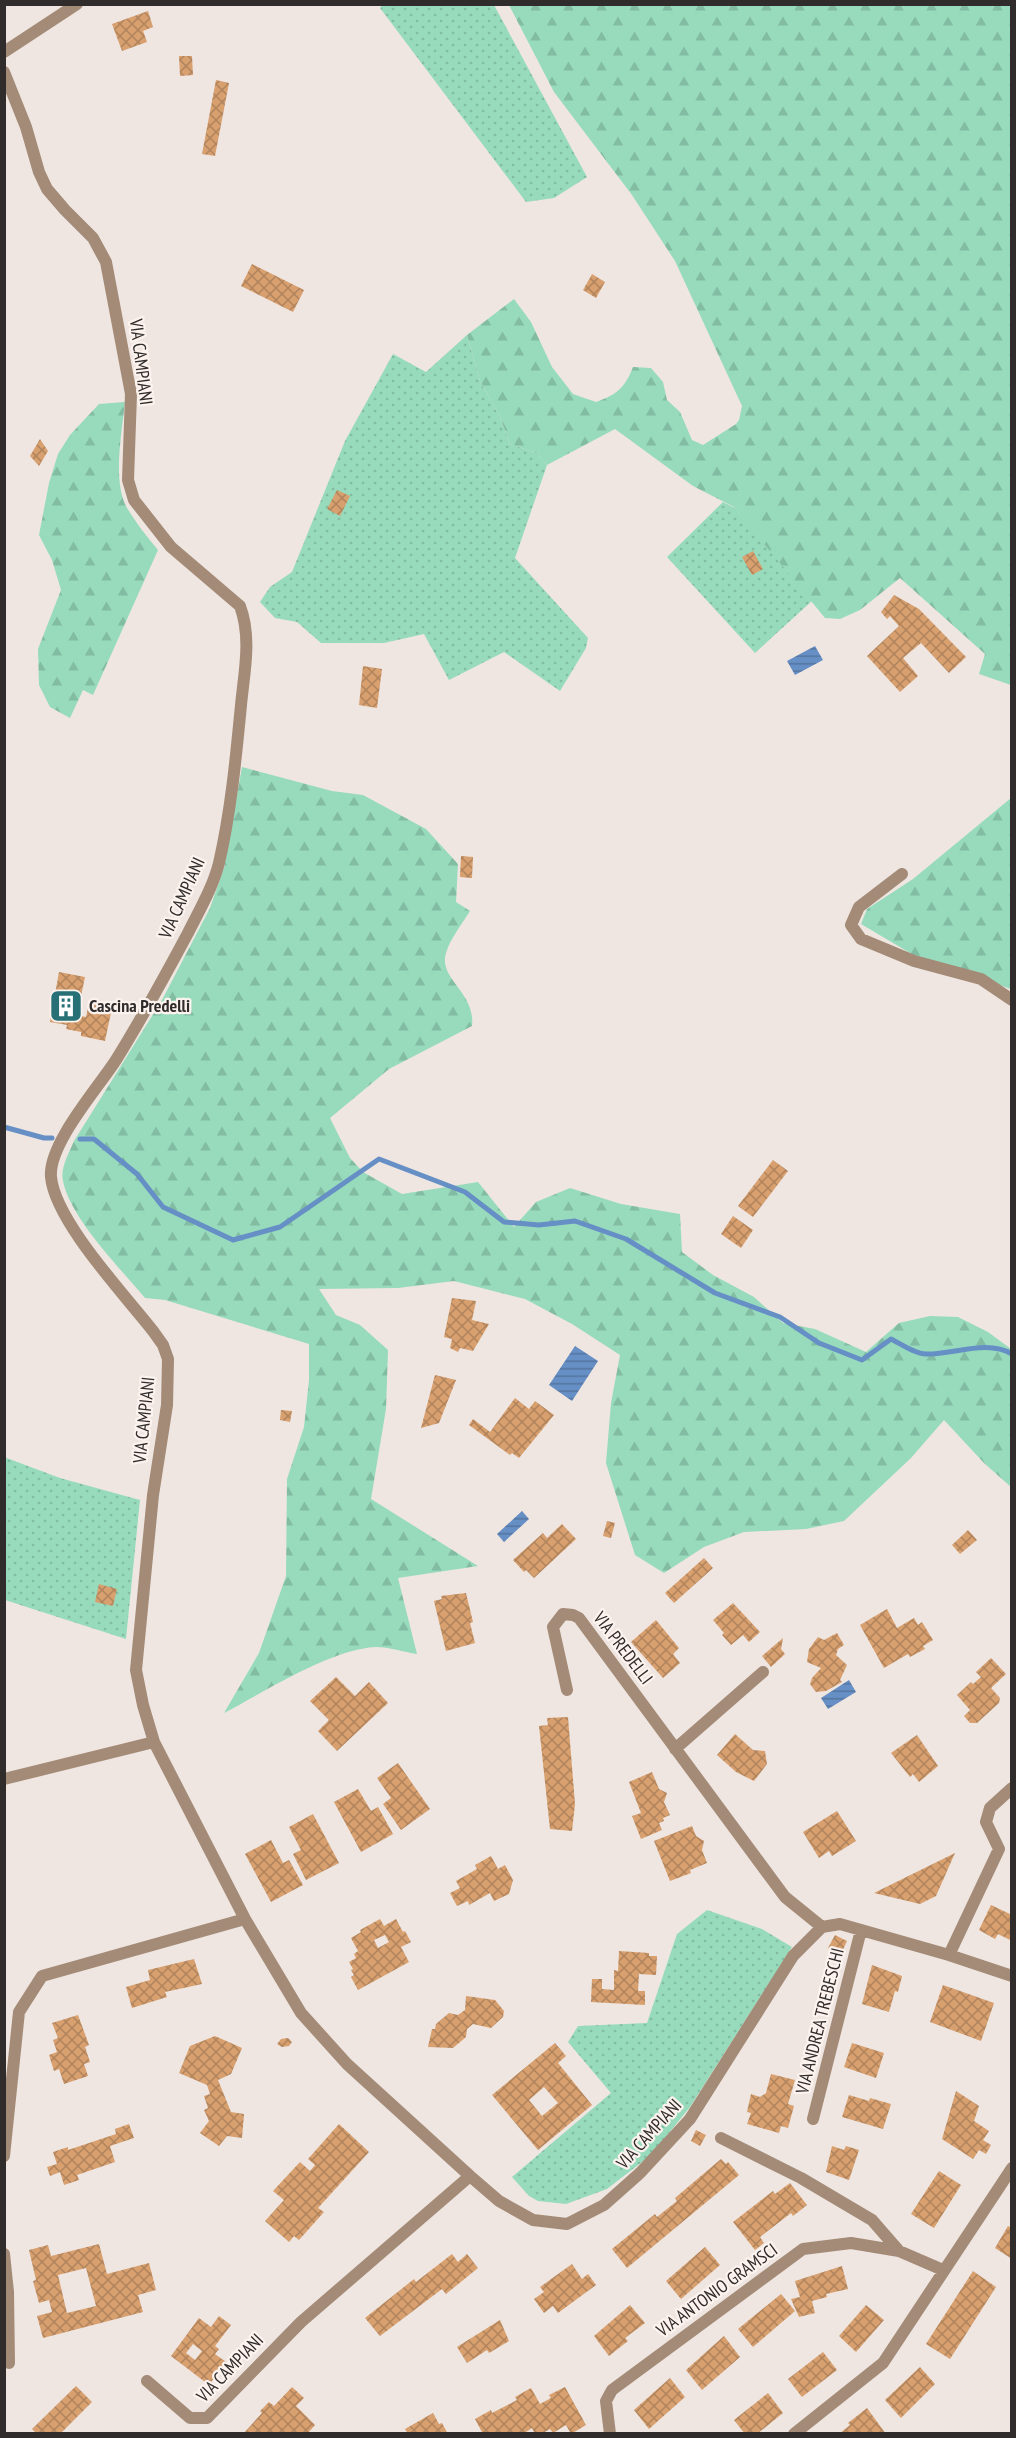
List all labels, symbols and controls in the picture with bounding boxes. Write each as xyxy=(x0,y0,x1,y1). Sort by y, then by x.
street label: VIA CAMPIANI xyxy=(125,316,158,406)
street label: VIA CAMPIANI xyxy=(153,853,210,943)
building icon: Cascina Predelli xyxy=(48,988,84,1024)
place label: Cascina Predelli xyxy=(89,994,190,1017)
street label: VIA CAMPIANI xyxy=(127,1376,159,1465)
street label: VIA PREDELLI xyxy=(588,1606,658,1689)
street label: VIA ANDREA TREBESCHI xyxy=(790,1946,849,2097)
street label: VIA CAMPIANI xyxy=(610,2094,686,2174)
street label: VIA ANTONIO GRAMSCI xyxy=(651,2238,782,2342)
street label: VIA CAMPIANI xyxy=(191,2328,268,2408)

